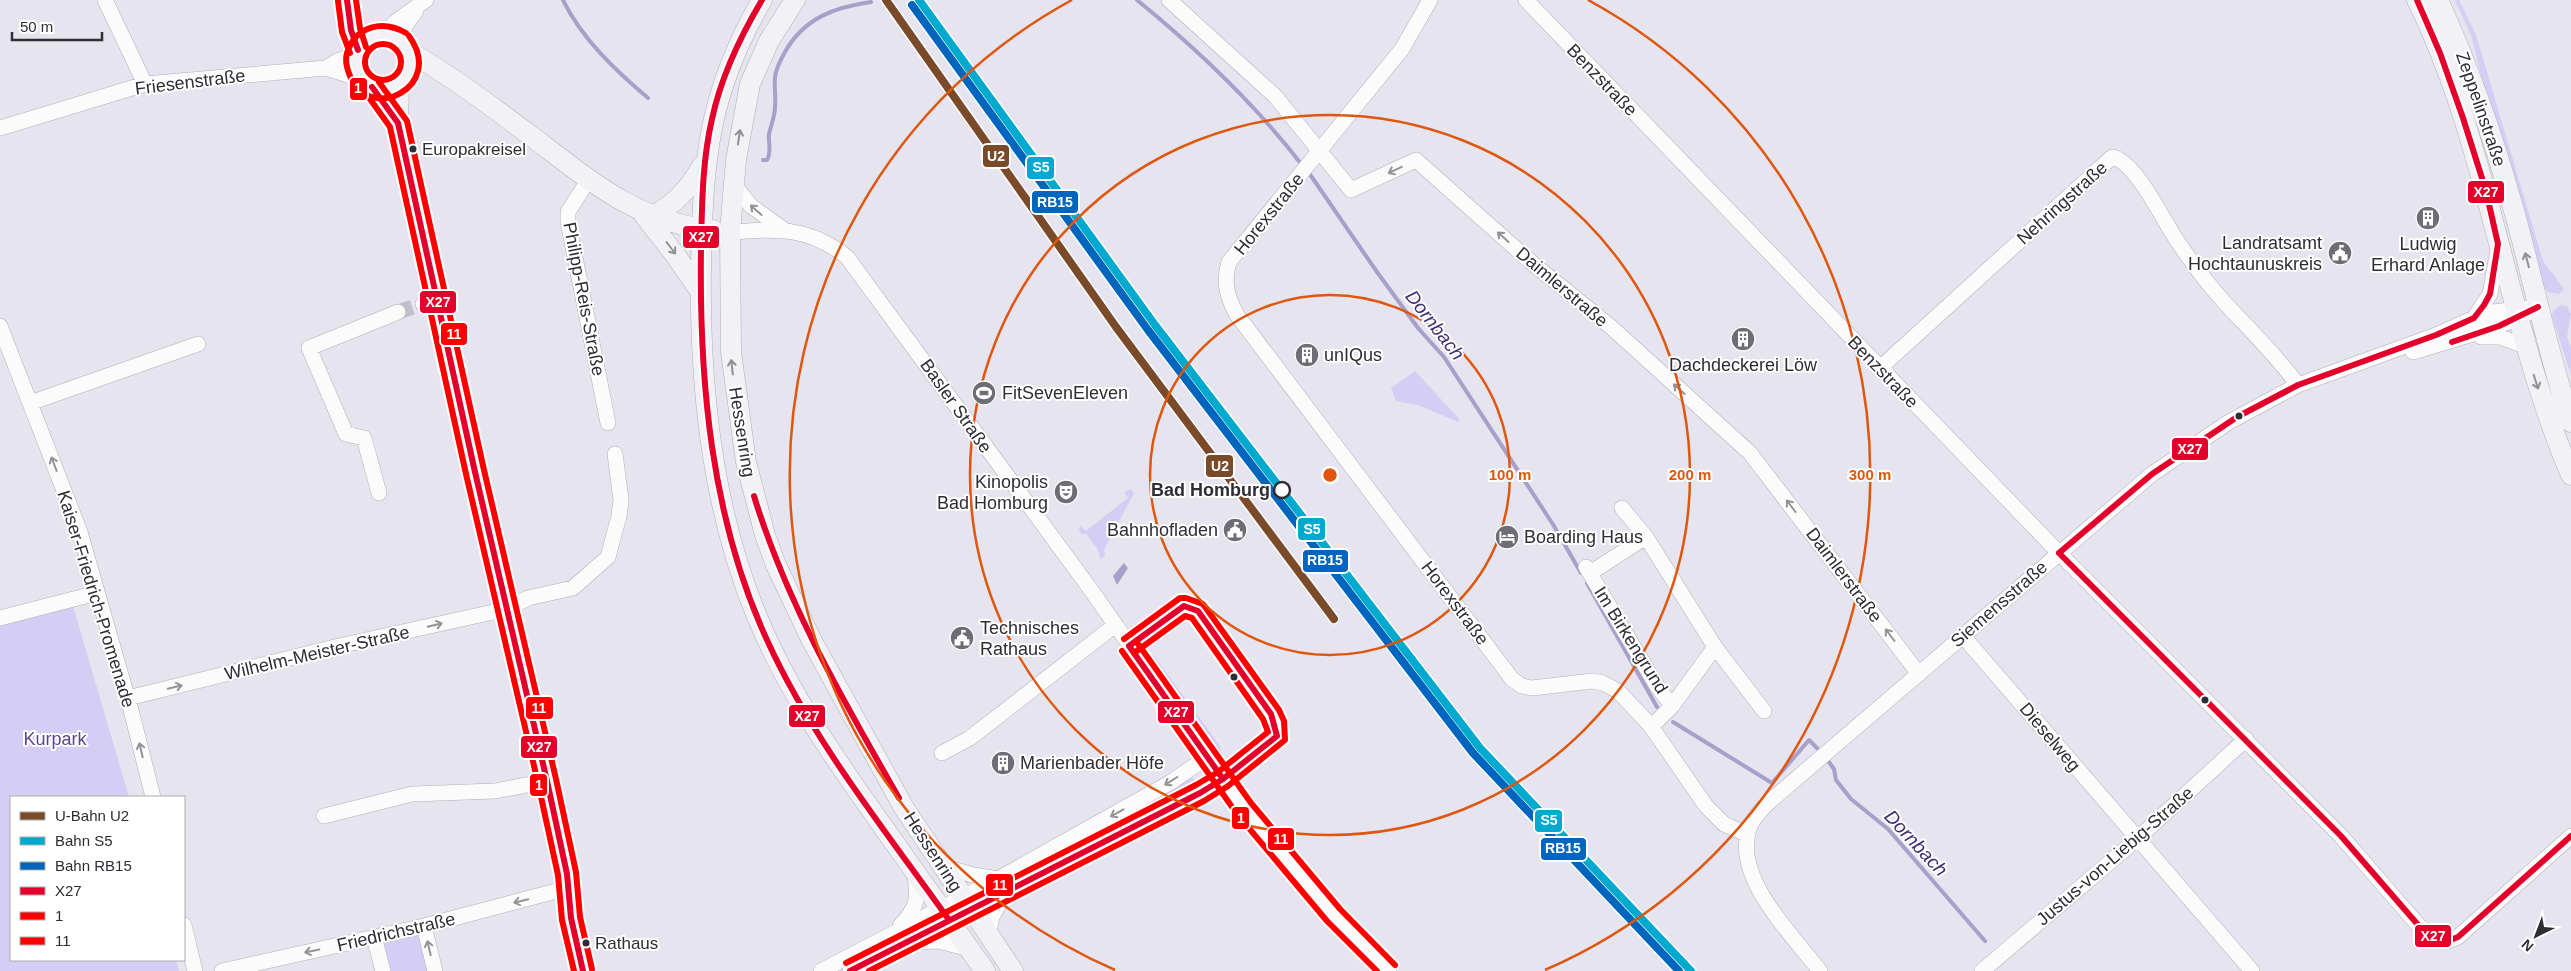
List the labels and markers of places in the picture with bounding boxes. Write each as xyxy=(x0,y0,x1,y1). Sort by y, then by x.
place label: Europakreisel xyxy=(422,140,526,159)
marker: Europakreisel xyxy=(408,144,418,154)
building icon: Ludwig Erhard Anlage xyxy=(2415,205,2441,231)
place label: Landratsamt Hochtaunuskreis xyxy=(2188,233,2322,274)
place label: Ludwig Erhard Anlage xyxy=(2371,234,2485,275)
public building icon: Landratsamt Hochtaunuskreis xyxy=(2327,240,2353,266)
building icon: Dachdeckerei Löw xyxy=(1730,326,1756,352)
building icon: unIQus xyxy=(1294,342,1320,368)
place label: unIQus xyxy=(1324,345,1382,365)
place label: Dachdeckerei Löw xyxy=(1669,355,1818,375)
sports icon: FitSevenEleven xyxy=(971,380,997,406)
place label: FitSevenEleven xyxy=(1002,383,1128,403)
unlabelled marker xyxy=(2234,411,2244,421)
centre of rings xyxy=(1321,466,1339,484)
place label: Kinopolis Bad Homburg xyxy=(937,472,1048,513)
theatre icon: Kinopolis Bad Homburg xyxy=(1053,479,1079,505)
place label: Bad Homburg xyxy=(1151,480,1270,500)
marker: Bad Homburg xyxy=(1273,481,1291,499)
public building icon: Bahnhofladen xyxy=(1222,517,1248,543)
place label: Bahnhofladen xyxy=(1107,520,1218,540)
hotel icon: Boarding Haus xyxy=(1494,524,1520,550)
place label: Boarding Haus xyxy=(1524,527,1643,547)
place label: Technisches Rathaus xyxy=(980,618,1079,659)
public building icon: Technisches Rathaus xyxy=(949,625,975,651)
unlabelled marker xyxy=(1229,672,1239,682)
unlabelled marker xyxy=(2200,695,2210,705)
building icon: Marienbader Höfe xyxy=(990,750,1016,776)
place label: Marienbader Höfe xyxy=(1020,753,1164,773)
place label: Rathaus xyxy=(595,934,658,953)
marker: Rathaus xyxy=(581,938,591,948)

